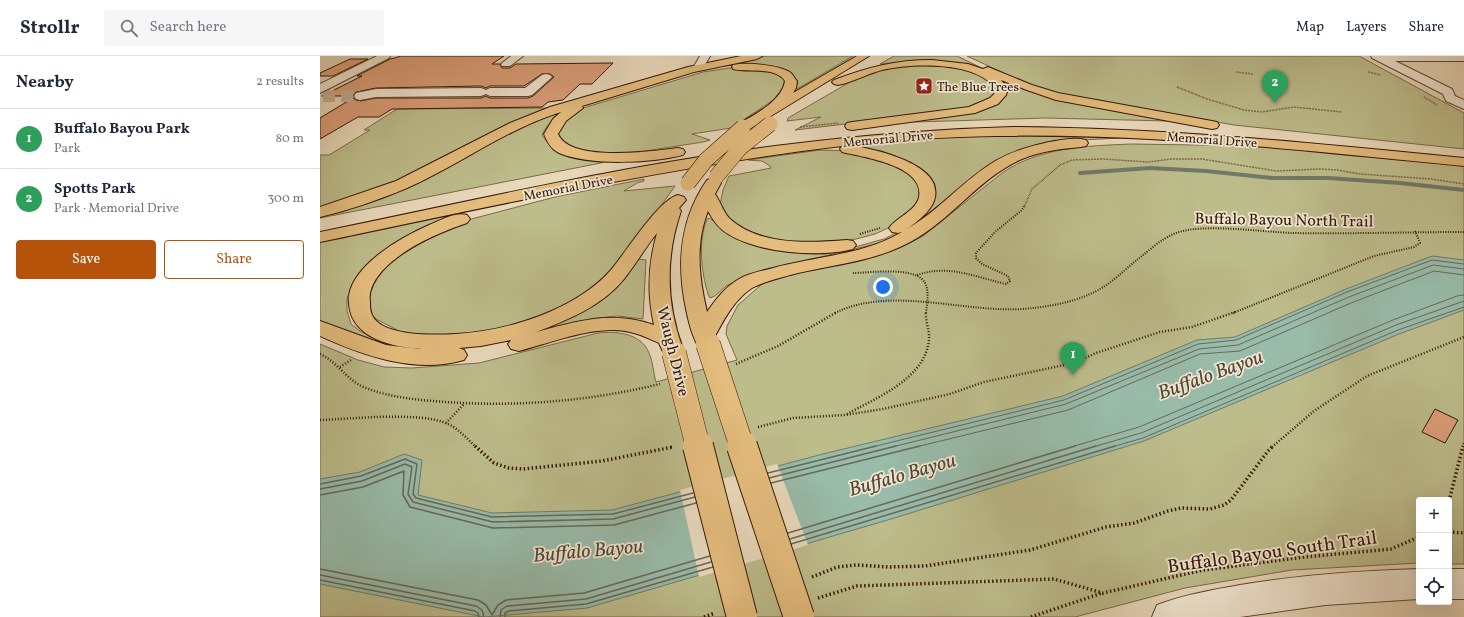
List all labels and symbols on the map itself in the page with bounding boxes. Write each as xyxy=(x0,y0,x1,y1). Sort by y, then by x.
pin: 2 xyxy=(1262,70,1288,103)
place icon: The Blue Trees xyxy=(914,76,934,96)
place label: The Blue Trees xyxy=(937,79,1019,97)
street label: Memorial Drive xyxy=(842,127,934,153)
street label: Memorial Drive xyxy=(1166,129,1258,153)
street label: Memorial Drive xyxy=(522,171,615,206)
street label: Buffalo Bayou North Trail xyxy=(1194,208,1374,234)
your location xyxy=(873,277,893,297)
street label: Waugh Drive xyxy=(650,304,694,399)
pin: 1 xyxy=(1060,342,1086,375)
water label: Buffalo Bayou xyxy=(1154,344,1267,408)
water label: Buffalo Bayou xyxy=(846,447,960,505)
street label: Buffalo Bayou South Trail xyxy=(1166,525,1379,581)
water label: Buffalo Bayou xyxy=(532,533,645,571)

